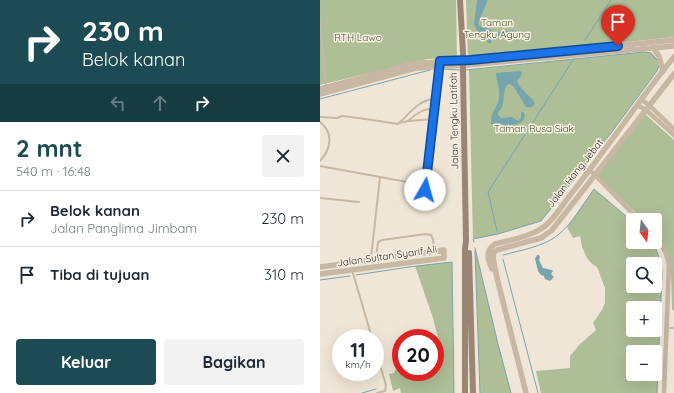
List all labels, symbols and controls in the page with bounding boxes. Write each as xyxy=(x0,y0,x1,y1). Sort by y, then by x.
pin xyxy=(601,5,635,46)
icon: arrive xyxy=(607,11,629,33)
text: 230 m xyxy=(82,13,164,48)
icon: right xyxy=(16,16,68,68)
park label: Taman Tengku Agung xyxy=(464,16,530,41)
park label: RTH Lawo xyxy=(334,31,382,44)
text: Belok kanan xyxy=(82,48,185,71)
street label: Jalan Tengku Latifah xyxy=(447,72,461,170)
icon: left xyxy=(107,92,129,114)
icon: ahead xyxy=(149,92,171,114)
icon: right xyxy=(191,92,213,114)
park label: Taman Rusa Siak xyxy=(494,122,574,135)
text: 2 mnt xyxy=(16,133,83,163)
button: close xyxy=(262,135,304,177)
street label: Jalan Hang Jebat xyxy=(544,136,606,210)
text: 540 m · 16:48 xyxy=(16,163,91,179)
position arrow xyxy=(404,169,446,211)
text: Belok kanan xyxy=(50,201,140,220)
icon: right xyxy=(16,208,38,230)
text: 230 m xyxy=(261,209,304,228)
north arrow xyxy=(626,213,662,249)
map controls xyxy=(626,213,662,381)
text: Jalan Panglima Jimbam xyxy=(50,220,197,236)
street label: Jalan Sultan Syarif Ali xyxy=(336,243,438,269)
button: search xyxy=(626,257,662,293)
icon: arrive xyxy=(16,264,38,286)
text: Tiba di tujuan xyxy=(50,265,149,284)
text: 310 m xyxy=(264,265,304,284)
button: + xyxy=(626,301,662,337)
speed limit sign: 20 xyxy=(392,329,444,381)
text: 11 xyxy=(350,337,366,362)
button: Keluar xyxy=(16,339,156,385)
button: Bagikan xyxy=(164,339,304,385)
button: − xyxy=(626,345,662,381)
text: km/h xyxy=(345,358,371,371)

